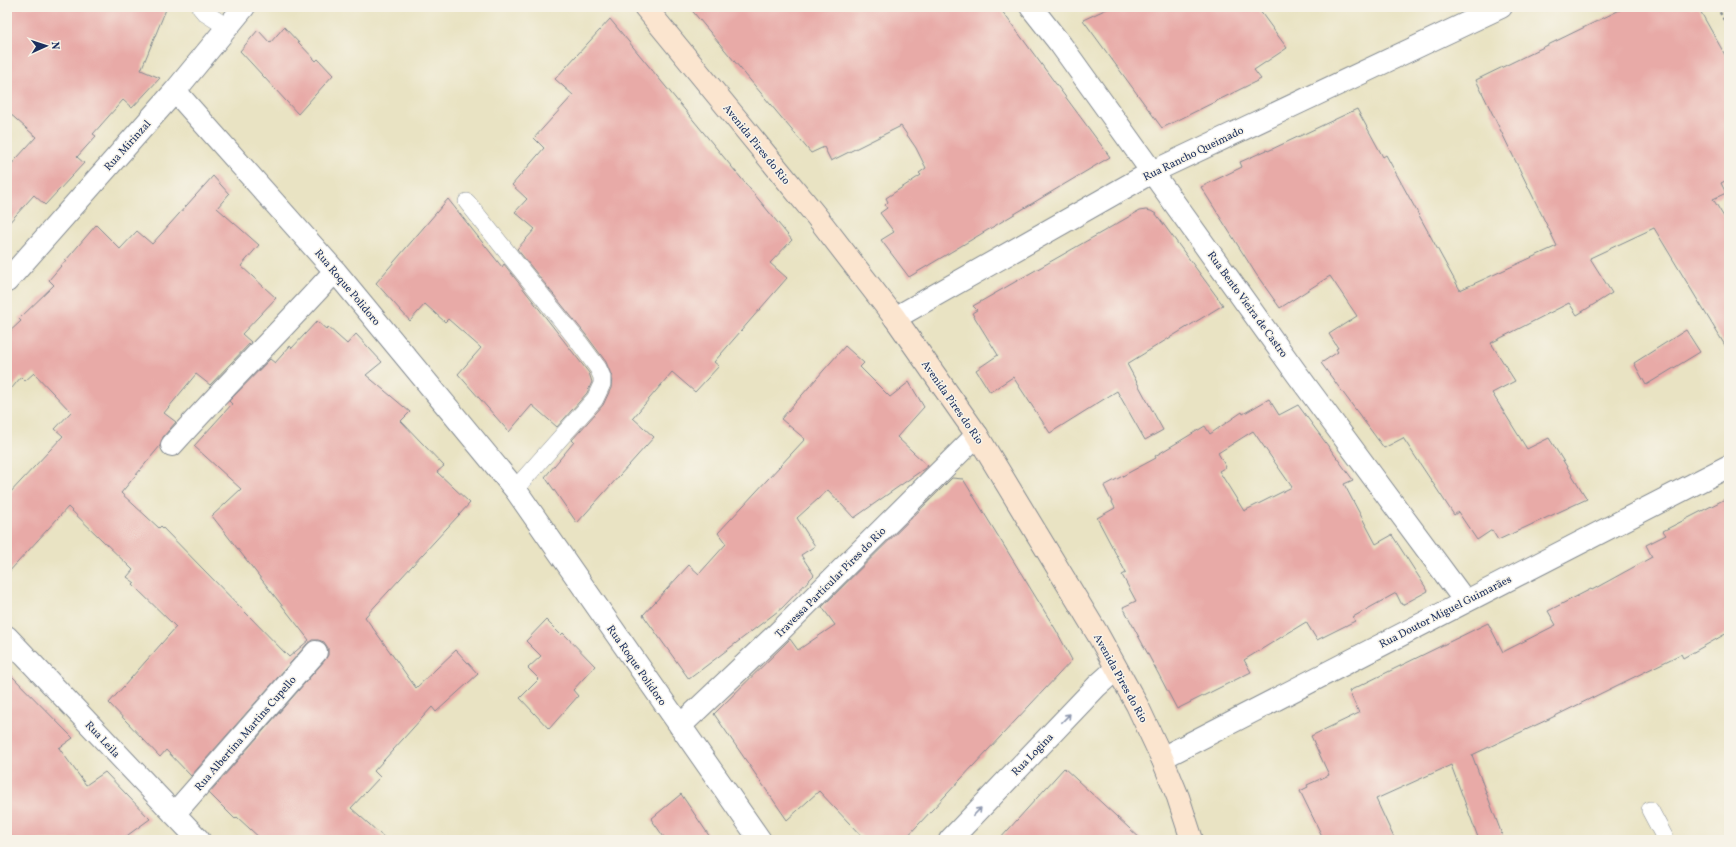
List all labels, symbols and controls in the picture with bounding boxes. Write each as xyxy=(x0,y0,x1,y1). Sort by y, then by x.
north arrow xyxy=(26,26,66,66)
text: N xyxy=(47,41,62,50)
street label: Avenida Pires do Rio xyxy=(719,102,793,188)
street label: Rua Mirinzal xyxy=(101,117,155,175)
street label: Rua Rancho Queimado xyxy=(1141,123,1247,185)
street label: Rua Roque Polidoro xyxy=(311,247,383,329)
street label: Rua Bento Vieira de Castro xyxy=(1203,249,1291,361)
street label: Avenida Pires do Rio xyxy=(917,358,986,448)
street label: Travessa Particular Pires do Rio xyxy=(772,524,890,642)
street label: Rua Doutor Miguel Guimarães xyxy=(1377,572,1515,652)
street label: Rua Roque Polidoro xyxy=(602,623,669,709)
street label: Avenida Pires do Rio xyxy=(1089,632,1150,726)
street label: Rua Albertina Martins Cupello xyxy=(192,673,300,795)
one-way arrow xyxy=(1062,713,1071,723)
street label: Rua Leila xyxy=(81,719,123,762)
street label: Rua Logina xyxy=(1009,730,1058,780)
one-way arrow xyxy=(972,807,981,817)

